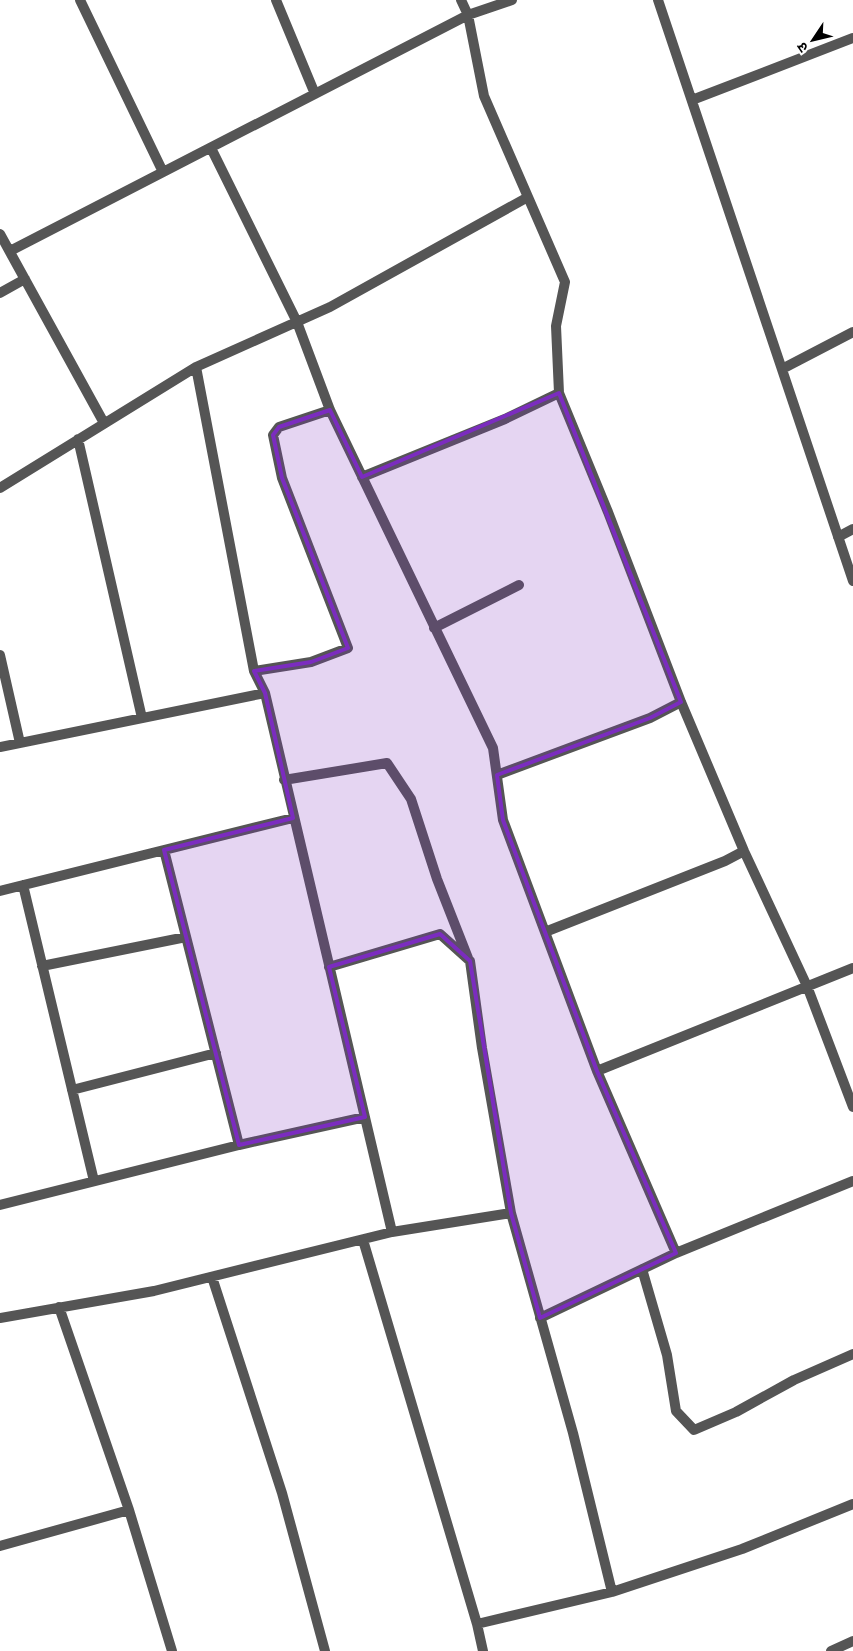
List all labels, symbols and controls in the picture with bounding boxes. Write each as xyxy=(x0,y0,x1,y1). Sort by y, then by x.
north arrow xyxy=(788,15,838,65)
text: उ xyxy=(794,38,813,55)

